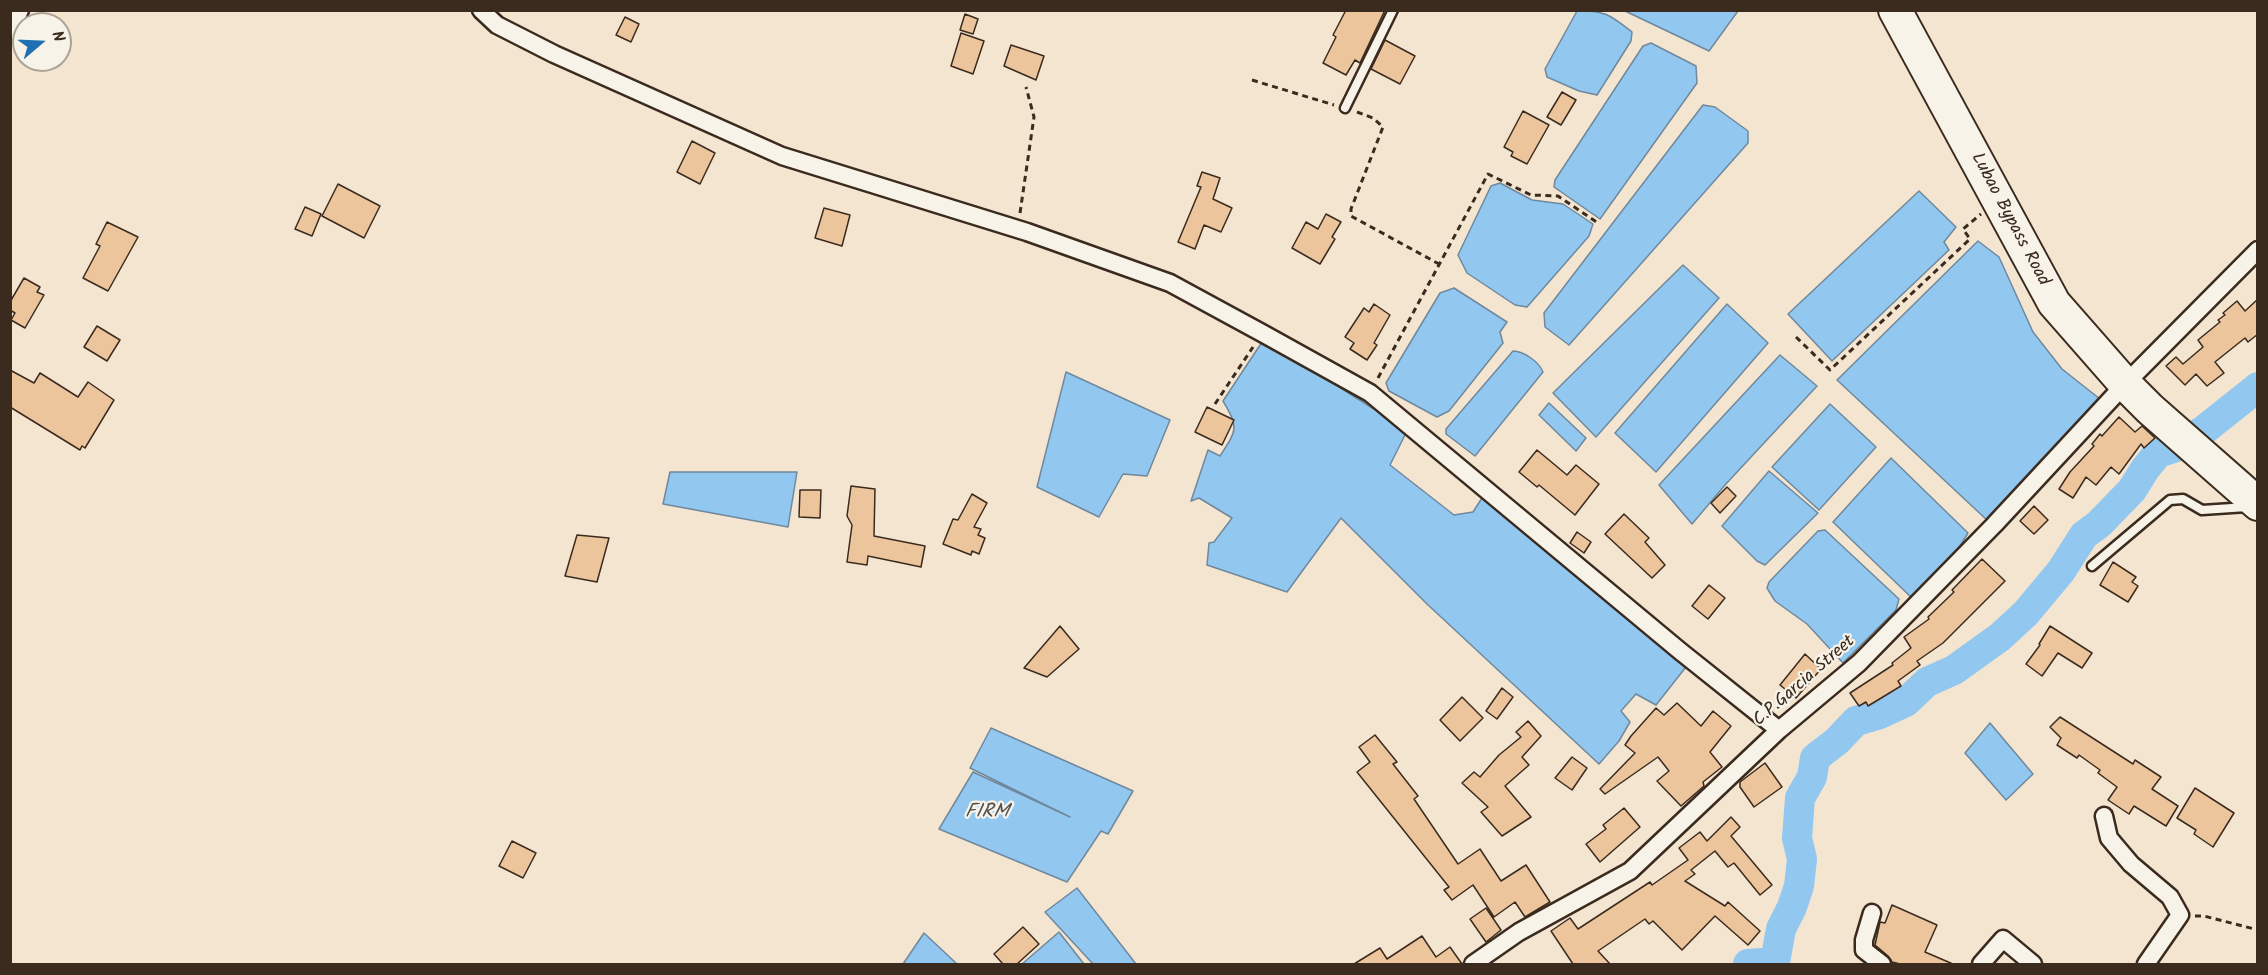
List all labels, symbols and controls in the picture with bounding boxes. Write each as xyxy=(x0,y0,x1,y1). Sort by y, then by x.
north arrow xyxy=(12,12,72,72)
text: N xyxy=(44,28,71,45)
street label: Lubao Bypass Road xyxy=(1965,150,2053,290)
street label: C.P.Garcia Street xyxy=(1750,632,1860,732)
water label: FIRM xyxy=(965,802,1009,826)

